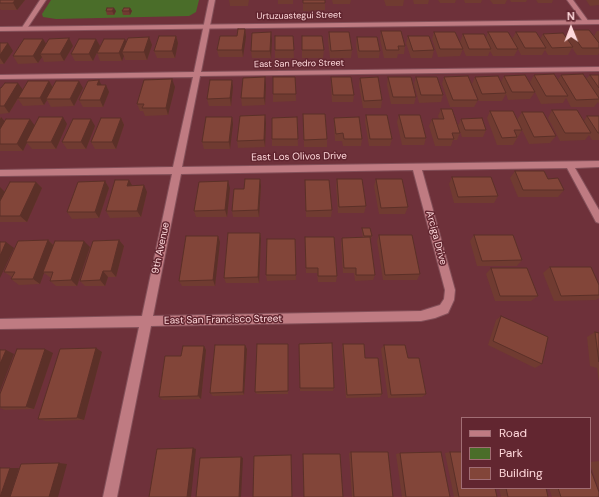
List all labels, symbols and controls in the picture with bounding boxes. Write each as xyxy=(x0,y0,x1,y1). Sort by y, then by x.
north arrow xyxy=(551,8,591,48)
text: N xyxy=(567,9,575,23)
street label: Urtuzuastegui Street xyxy=(256,10,342,22)
street label: East San Pedro Street xyxy=(254,58,344,70)
street label: East Los Olivos Drive xyxy=(251,150,347,164)
street label: Arciga Drive xyxy=(423,210,449,266)
street label: 9th Avenue xyxy=(150,221,172,275)
street label: East San Francisco Street xyxy=(164,313,282,327)
legend xyxy=(461,417,591,489)
text: Road xyxy=(499,425,527,441)
text: Park xyxy=(499,445,523,461)
text: Building xyxy=(499,465,543,481)

